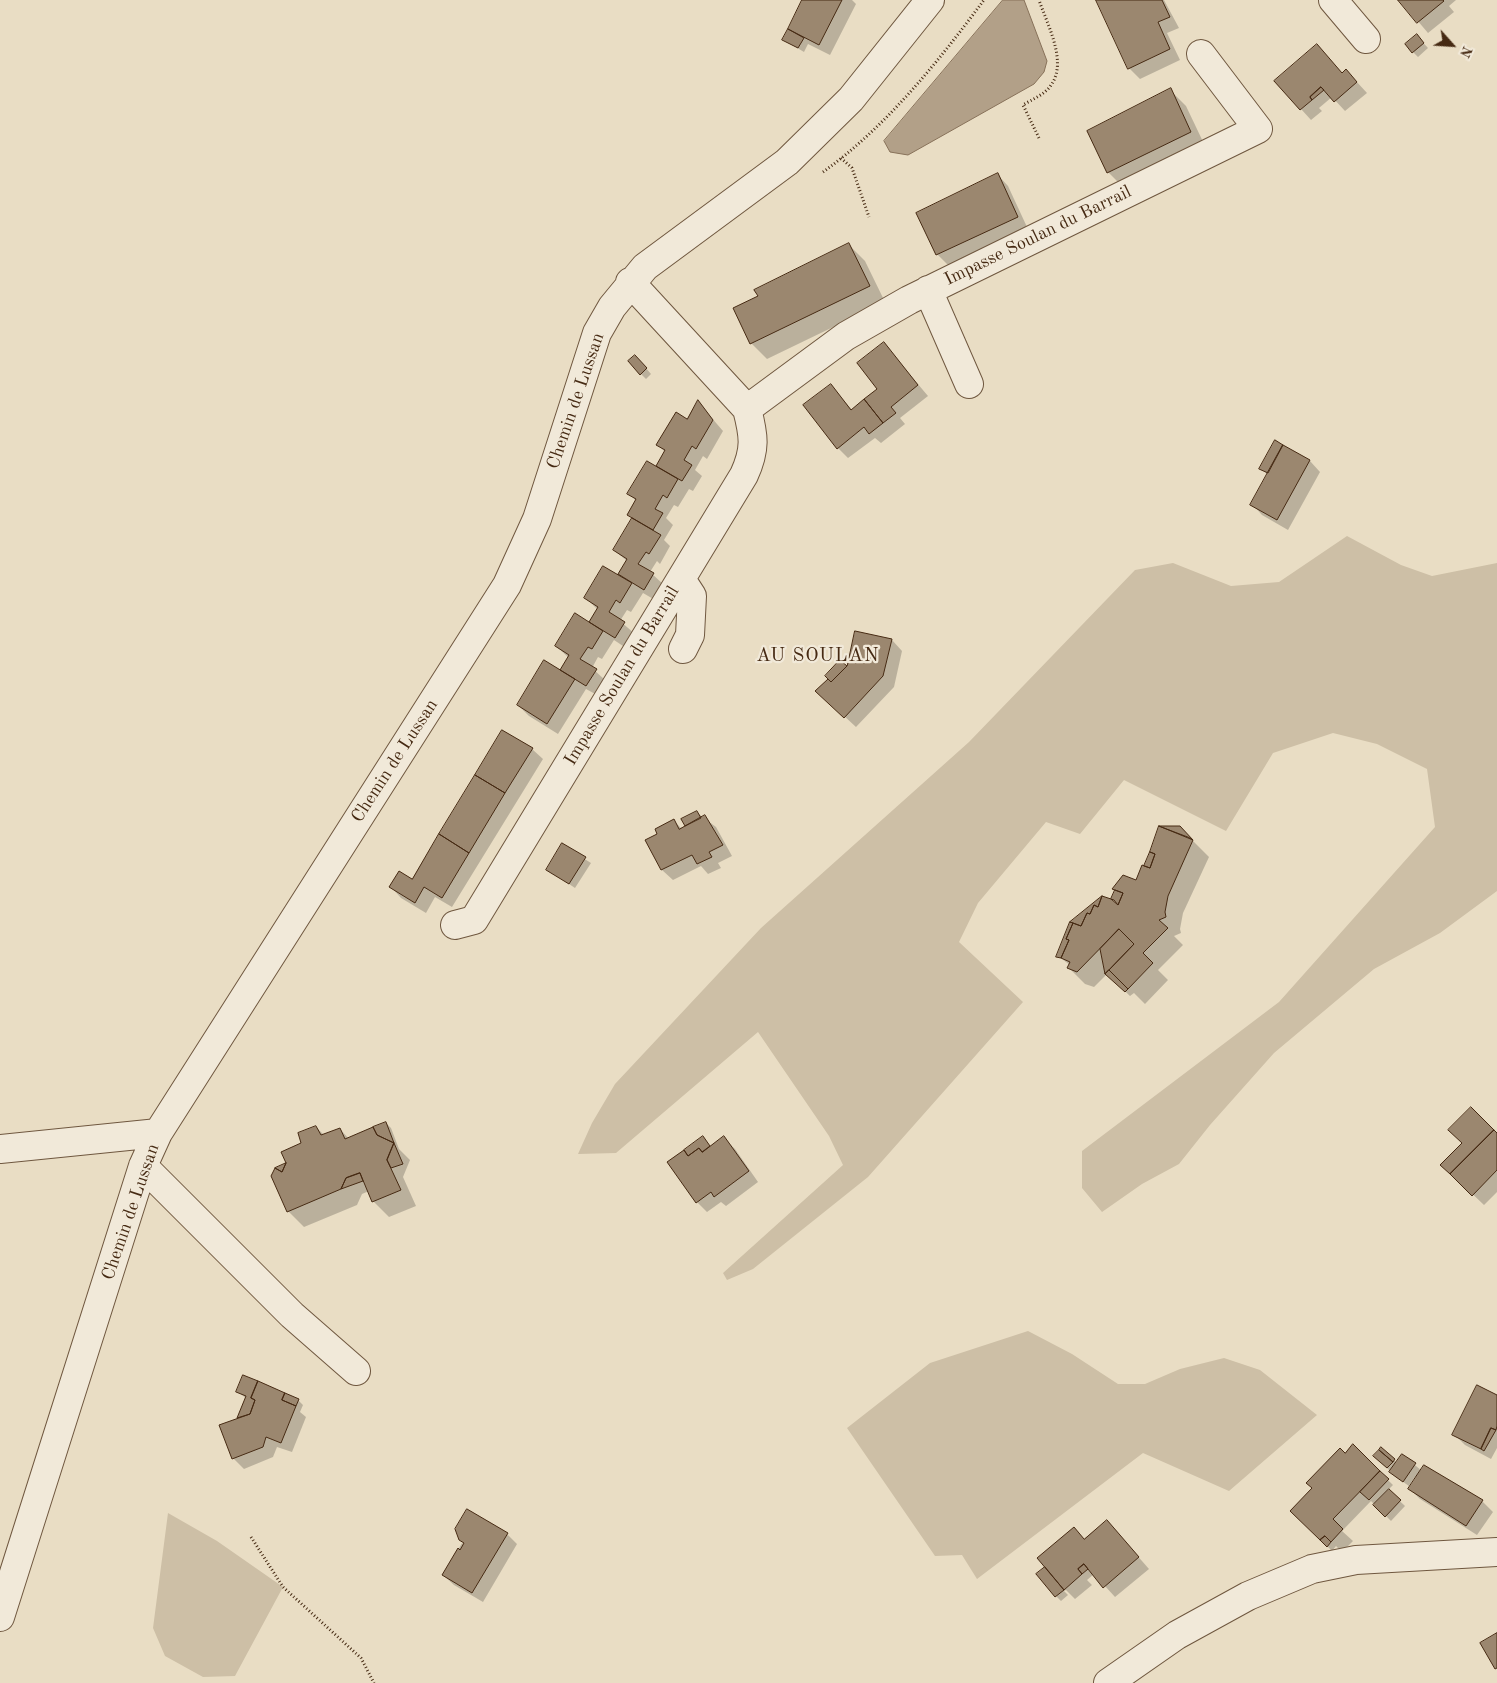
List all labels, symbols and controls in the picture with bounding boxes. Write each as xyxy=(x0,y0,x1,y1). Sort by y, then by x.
north arrow xyxy=(1427,20,1477,70)
text: N xyxy=(1457,44,1474,59)
street label: Impasse Soulan du Barrail xyxy=(941,181,1135,291)
street label: Chemin de Lussan xyxy=(543,330,609,472)
street label: Impasse Soulan du Barrail xyxy=(560,582,684,770)
district label: AU SOULAN xyxy=(755,645,881,667)
street label: Chemin de Lussan xyxy=(347,695,443,827)
street label: Chemin de Lussan xyxy=(98,1141,164,1283)

